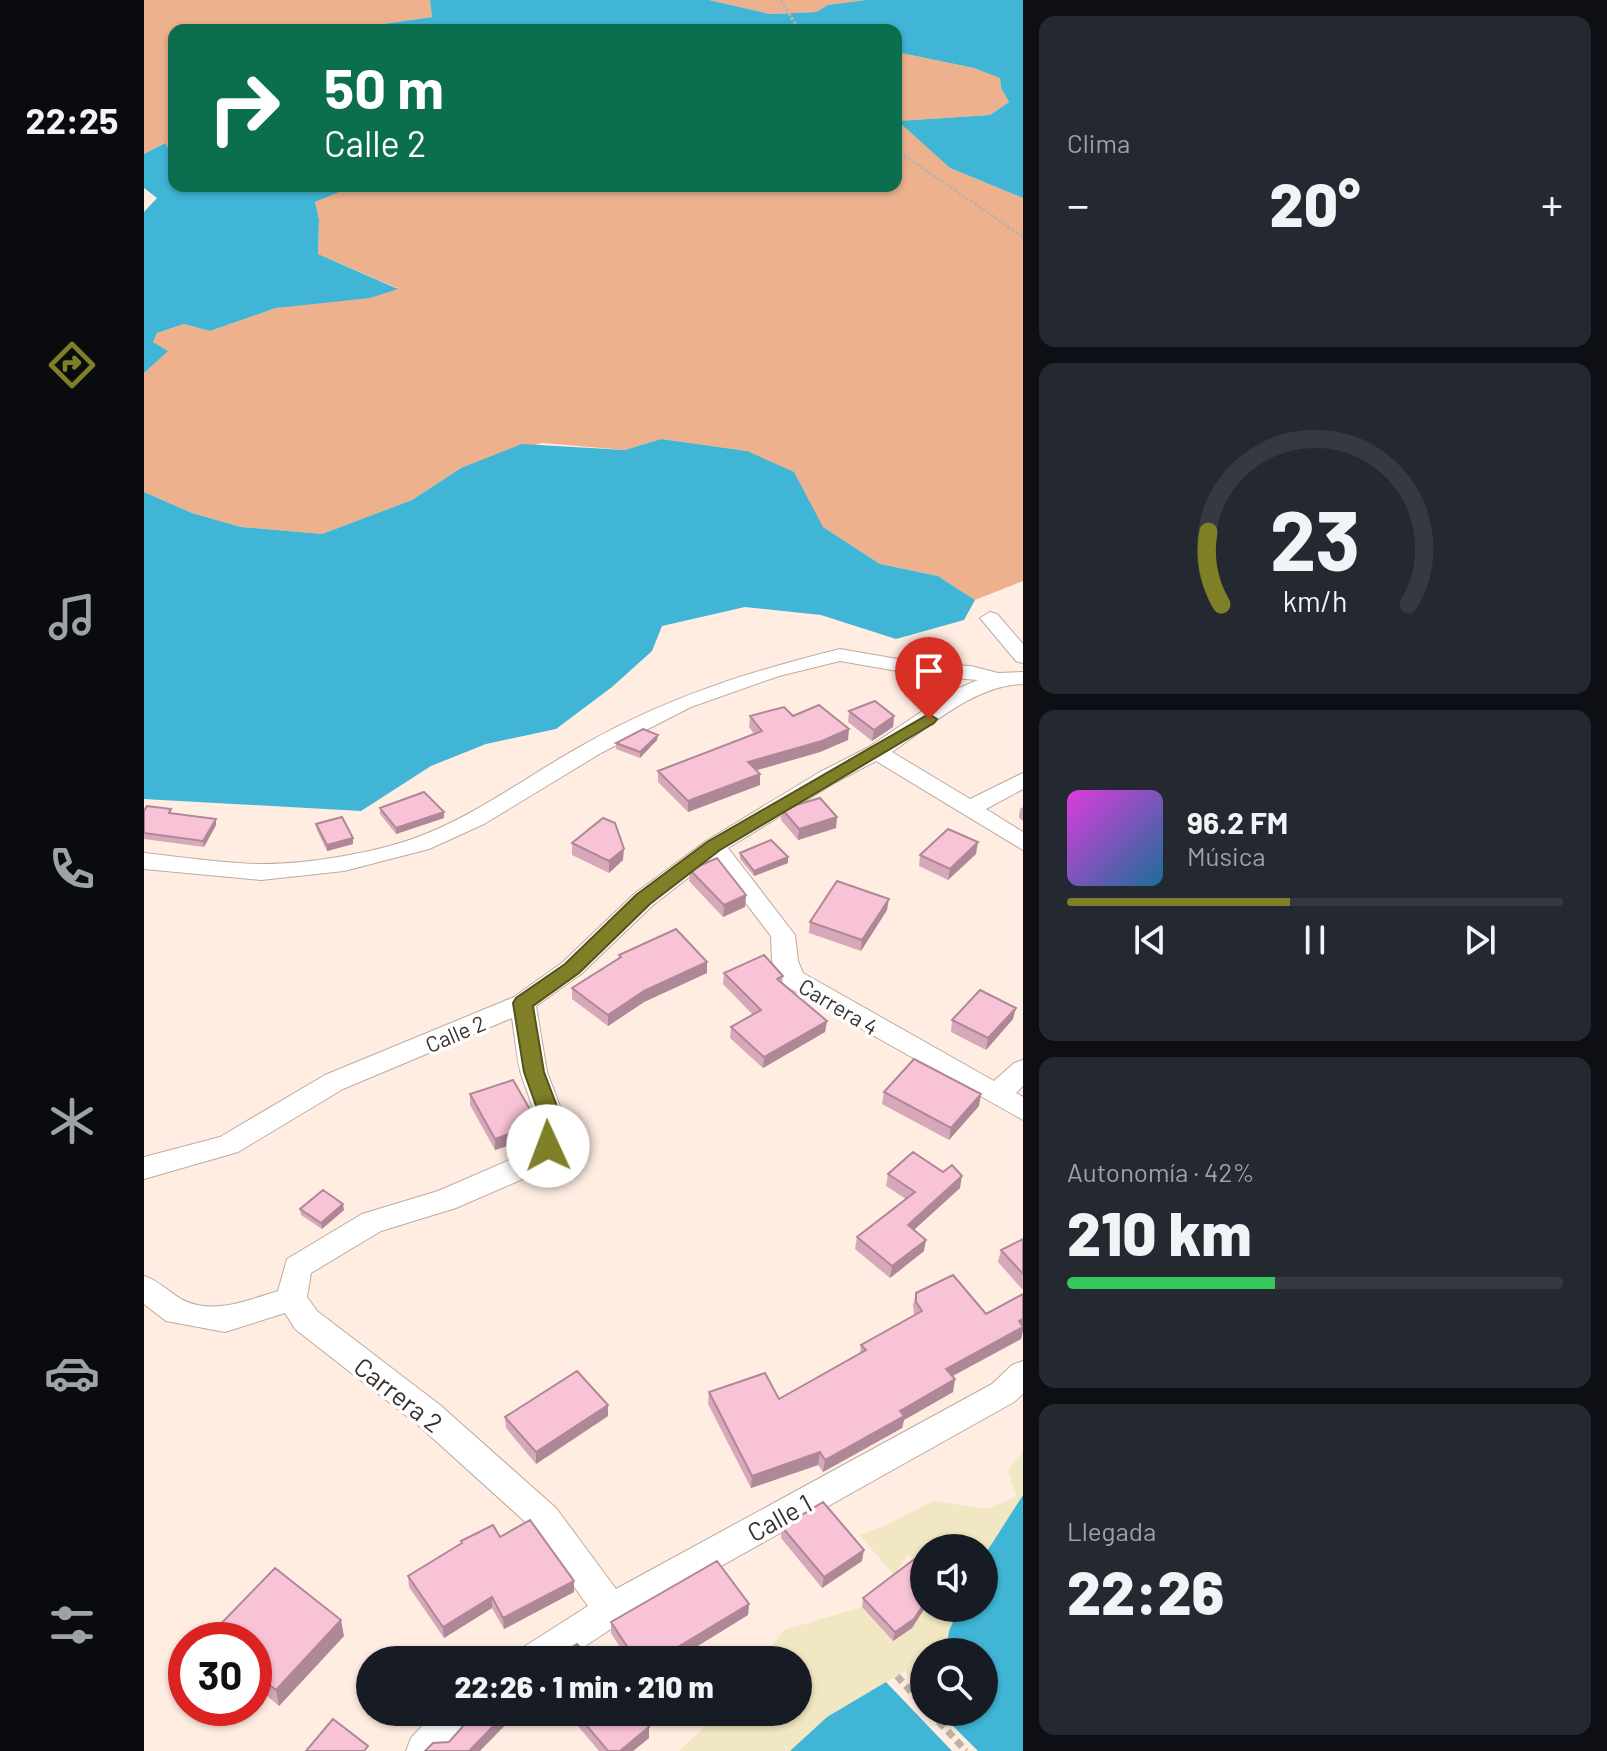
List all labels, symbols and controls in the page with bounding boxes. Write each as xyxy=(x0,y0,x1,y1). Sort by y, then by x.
text: 50 m xyxy=(324,53,444,120)
icon: right xyxy=(192,56,296,160)
text: 22:25 xyxy=(26,98,119,141)
text: Calle 2 xyxy=(324,121,426,164)
text: Clima xyxy=(1067,127,1130,158)
text: 20° xyxy=(1270,167,1360,239)
text: − xyxy=(1067,177,1089,230)
text: + xyxy=(1541,177,1563,230)
icon: directions xyxy=(44,337,100,393)
text: 23 xyxy=(1270,487,1360,587)
text: km/h xyxy=(1283,583,1347,618)
icon: music xyxy=(44,589,100,645)
pin xyxy=(895,637,963,719)
icon: arrive xyxy=(907,649,951,693)
text: 96.2 FM xyxy=(1187,804,1288,840)
text: Música xyxy=(1187,840,1266,871)
icon: phone xyxy=(44,841,100,897)
icon: previous xyxy=(1128,918,1172,962)
icon: pause xyxy=(1293,918,1337,962)
icon: next xyxy=(1458,918,1502,962)
street label: Carrera 4 xyxy=(795,972,883,1040)
street label: Calle 2 xyxy=(421,1009,489,1057)
icon: climate xyxy=(44,1093,100,1149)
position arrow xyxy=(506,1104,590,1188)
text: Autonomía · 42% xyxy=(1067,1156,1254,1187)
text: 210 km xyxy=(1067,1196,1252,1268)
icon: car xyxy=(44,1345,100,1401)
street label: Carrera 2 xyxy=(349,1350,449,1438)
street label: Calle 1 xyxy=(741,1487,817,1547)
text: Llegada xyxy=(1067,1515,1156,1546)
map controls xyxy=(910,1534,998,1726)
button: sound xyxy=(910,1534,998,1622)
text: 22:26 xyxy=(1067,1555,1224,1627)
icon: filters xyxy=(44,1597,100,1653)
speed limit sign: 30 xyxy=(168,1622,272,1726)
button: search xyxy=(910,1638,998,1726)
text: 22:26 · 1 min · 210 m xyxy=(454,1668,714,1704)

